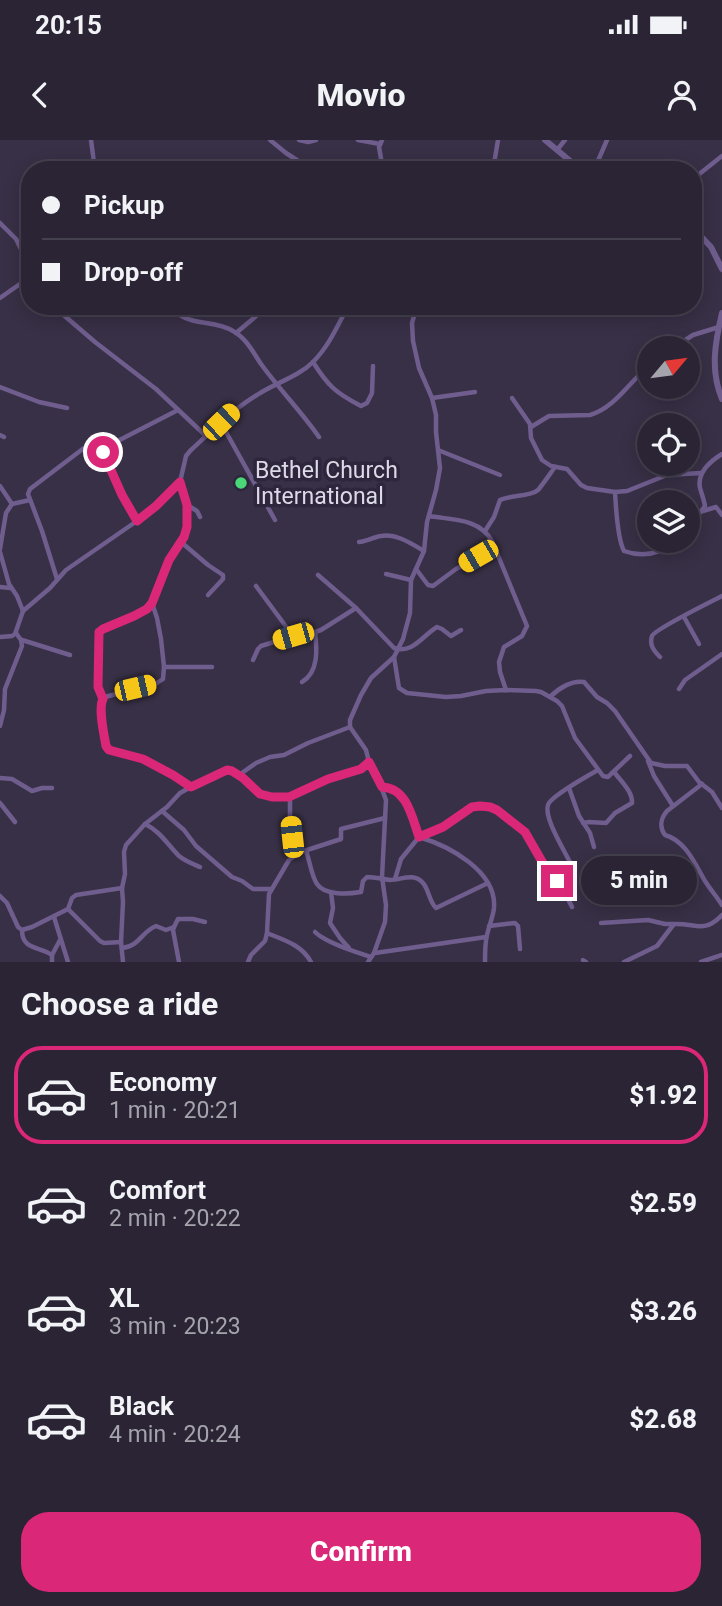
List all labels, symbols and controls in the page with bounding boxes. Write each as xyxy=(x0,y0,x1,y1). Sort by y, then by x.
text: 20:15 xyxy=(35,10,102,40)
icon: back xyxy=(21,76,59,114)
text: Movio xyxy=(317,76,405,114)
icon: person xyxy=(663,76,701,114)
text: Pickup xyxy=(84,190,164,220)
text: Drop-off xyxy=(84,257,183,287)
north arrow xyxy=(637,336,700,399)
map controls xyxy=(637,336,700,553)
car xyxy=(199,400,244,444)
button: locate xyxy=(637,413,700,476)
route start xyxy=(87,436,119,468)
place label: Bethel Church International xyxy=(255,457,398,510)
marker: Bethel Church International xyxy=(233,475,249,491)
button: layers xyxy=(637,490,700,553)
car xyxy=(455,536,502,576)
car xyxy=(270,620,317,652)
car xyxy=(113,673,158,703)
car xyxy=(280,815,305,859)
callout: 5 min xyxy=(582,856,697,906)
route end xyxy=(541,865,573,897)
text: 5 min xyxy=(610,867,668,894)
text: Choose a ride xyxy=(21,985,218,1023)
icon: car xyxy=(25,1064,88,1127)
text: Economy xyxy=(109,1067,216,1097)
text: $1.92 xyxy=(629,1080,697,1110)
text: 1 min · 20:21 xyxy=(109,1097,241,1124)
icon: car xyxy=(25,1172,88,1235)
text: Comfort xyxy=(109,1175,206,1205)
text: $2.59 xyxy=(629,1188,697,1218)
text: 2 min · 20:22 xyxy=(109,1205,241,1232)
icon: car xyxy=(25,1280,88,1343)
text: XL xyxy=(109,1283,140,1313)
text: $3.26 xyxy=(629,1296,697,1326)
text: 3 min · 20:23 xyxy=(109,1313,241,1340)
icon: car xyxy=(25,1388,88,1451)
text: Black xyxy=(109,1391,174,1421)
text: $2.68 xyxy=(629,1404,697,1434)
text: 4 min · 20:24 xyxy=(109,1421,241,1448)
button: Confirm xyxy=(21,1512,701,1592)

